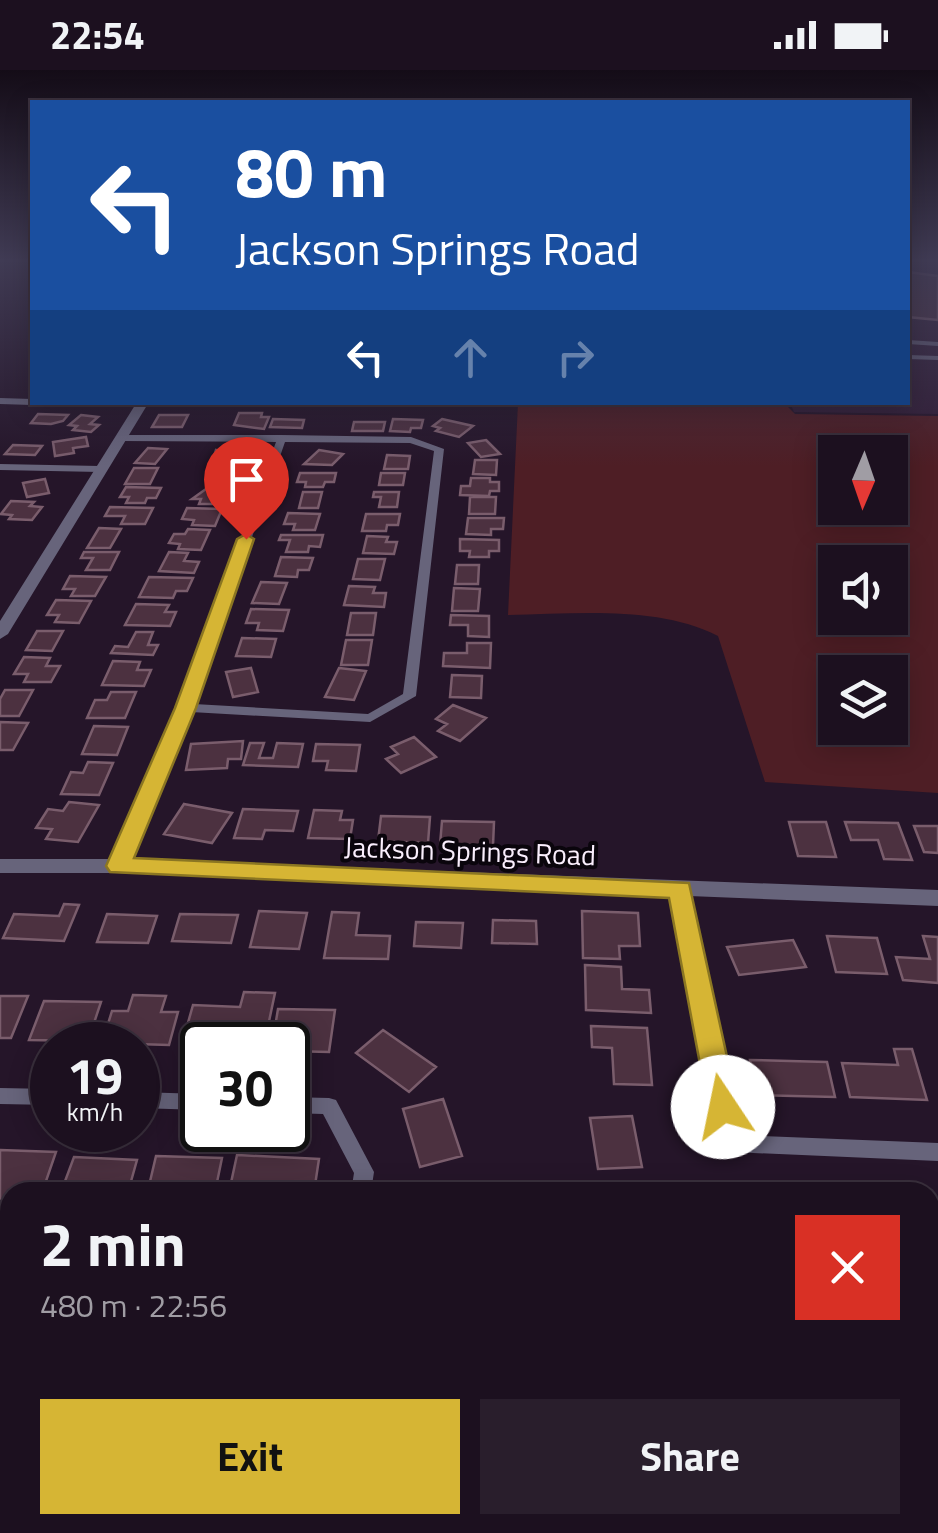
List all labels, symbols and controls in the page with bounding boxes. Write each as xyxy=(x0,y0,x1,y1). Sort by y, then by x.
text: 22:54 xyxy=(50,6,145,64)
text: 80 m xyxy=(235,118,388,224)
icon: left xyxy=(70,140,200,270)
text: Jackson Springs Road xyxy=(235,214,640,282)
icon: left xyxy=(338,330,393,385)
icon: ahead xyxy=(443,330,498,385)
icon: right xyxy=(548,330,603,385)
north arrow xyxy=(818,435,908,525)
map controls xyxy=(818,435,908,745)
pin xyxy=(204,437,289,540)
icon: arrive xyxy=(219,452,274,507)
button: sound xyxy=(818,545,908,635)
button: layers xyxy=(818,655,908,745)
street label: Jackson Springs Road xyxy=(343,825,597,876)
speed limit sign: 30 xyxy=(180,1022,310,1152)
text: 19 xyxy=(67,1037,123,1113)
position arrow xyxy=(671,1055,775,1159)
text: km/h xyxy=(67,1093,123,1131)
text: 2 min xyxy=(40,1198,186,1289)
button: close xyxy=(795,1215,900,1320)
text: 480 m · 22:56 xyxy=(40,1281,227,1329)
button: Exit xyxy=(40,1399,460,1514)
button: Share xyxy=(480,1399,900,1514)

